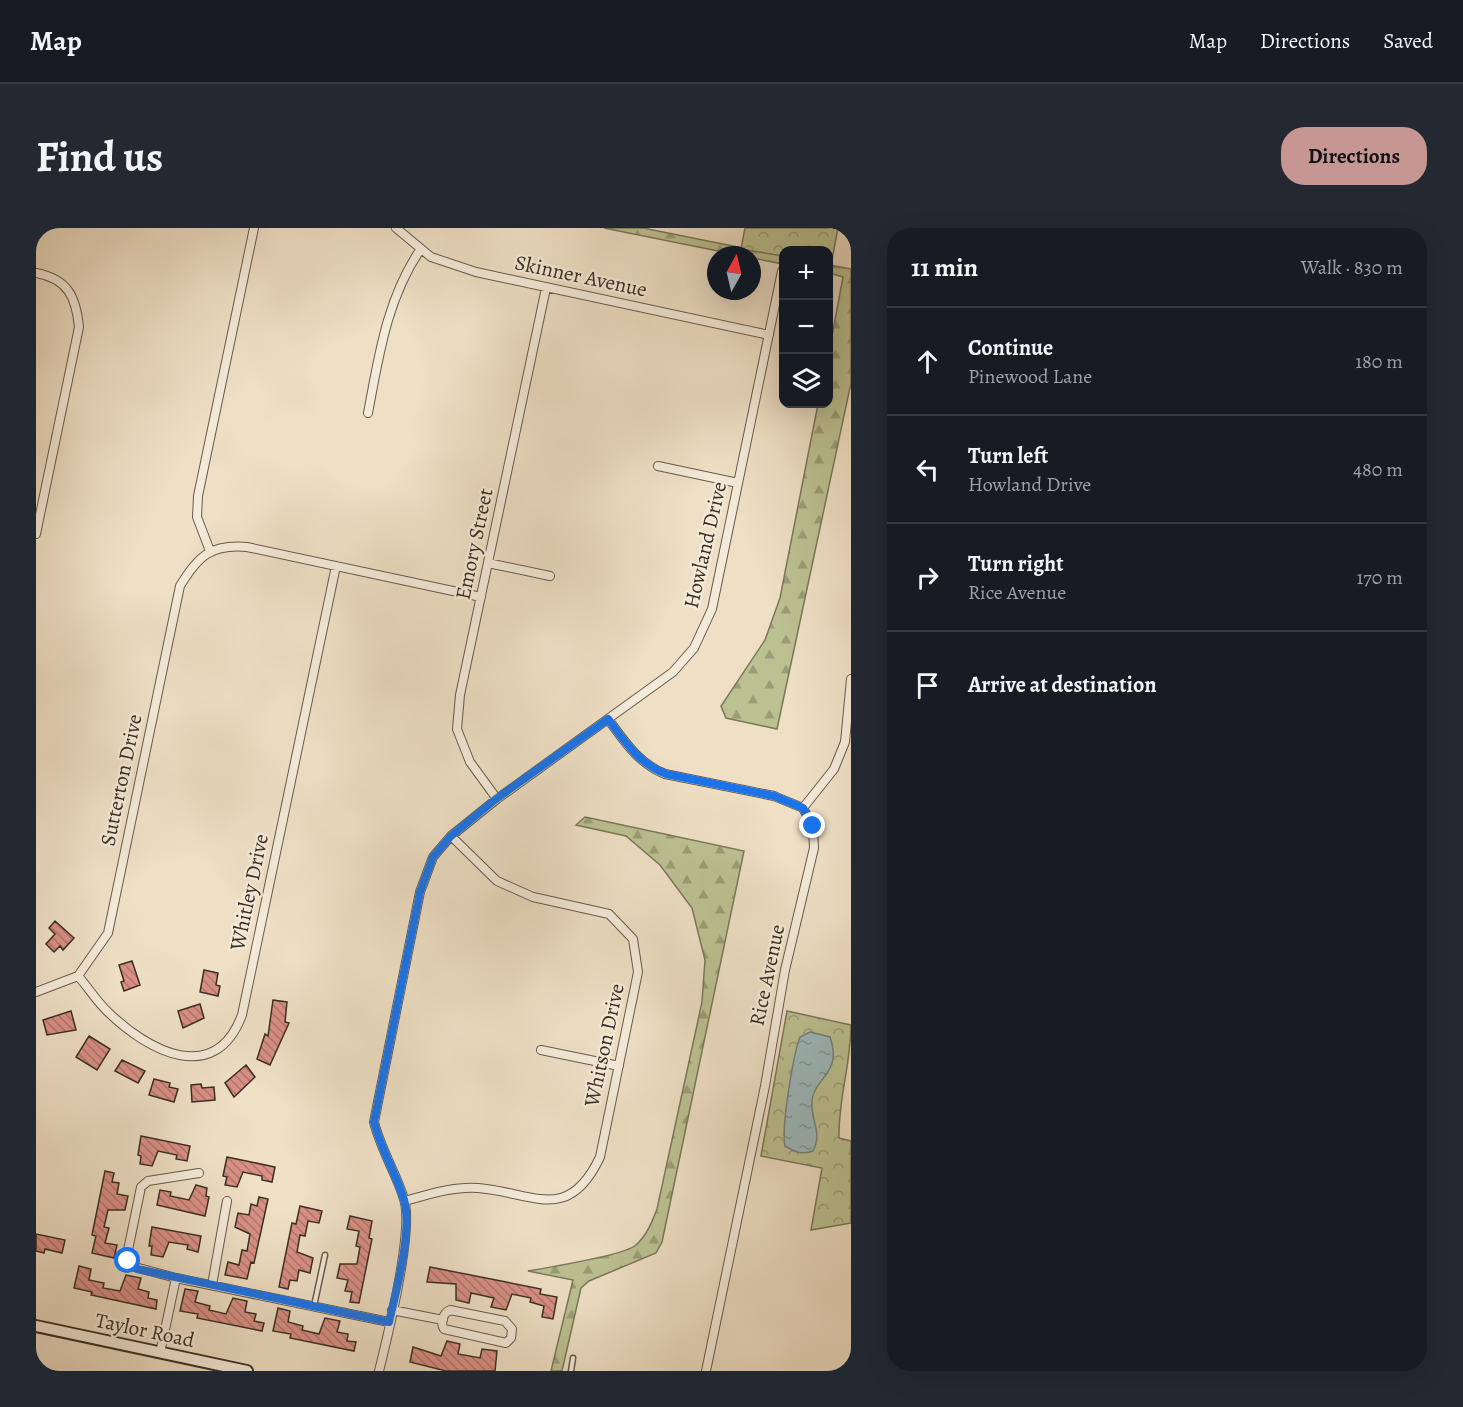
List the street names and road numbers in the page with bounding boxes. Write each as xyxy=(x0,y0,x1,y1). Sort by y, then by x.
street label: Skinner Avenue xyxy=(512,248,650,304)
street label: Howland Drive xyxy=(677,479,733,611)
street label: Emory Street xyxy=(449,486,499,602)
street label: Sutterton Drive xyxy=(93,712,149,848)
street label: Whitley Drive xyxy=(223,831,275,954)
street label: Rice Avenue xyxy=(743,922,791,1028)
street label: Whitson Drive xyxy=(577,981,631,1110)
street label: Taylor Road xyxy=(93,1306,198,1354)

